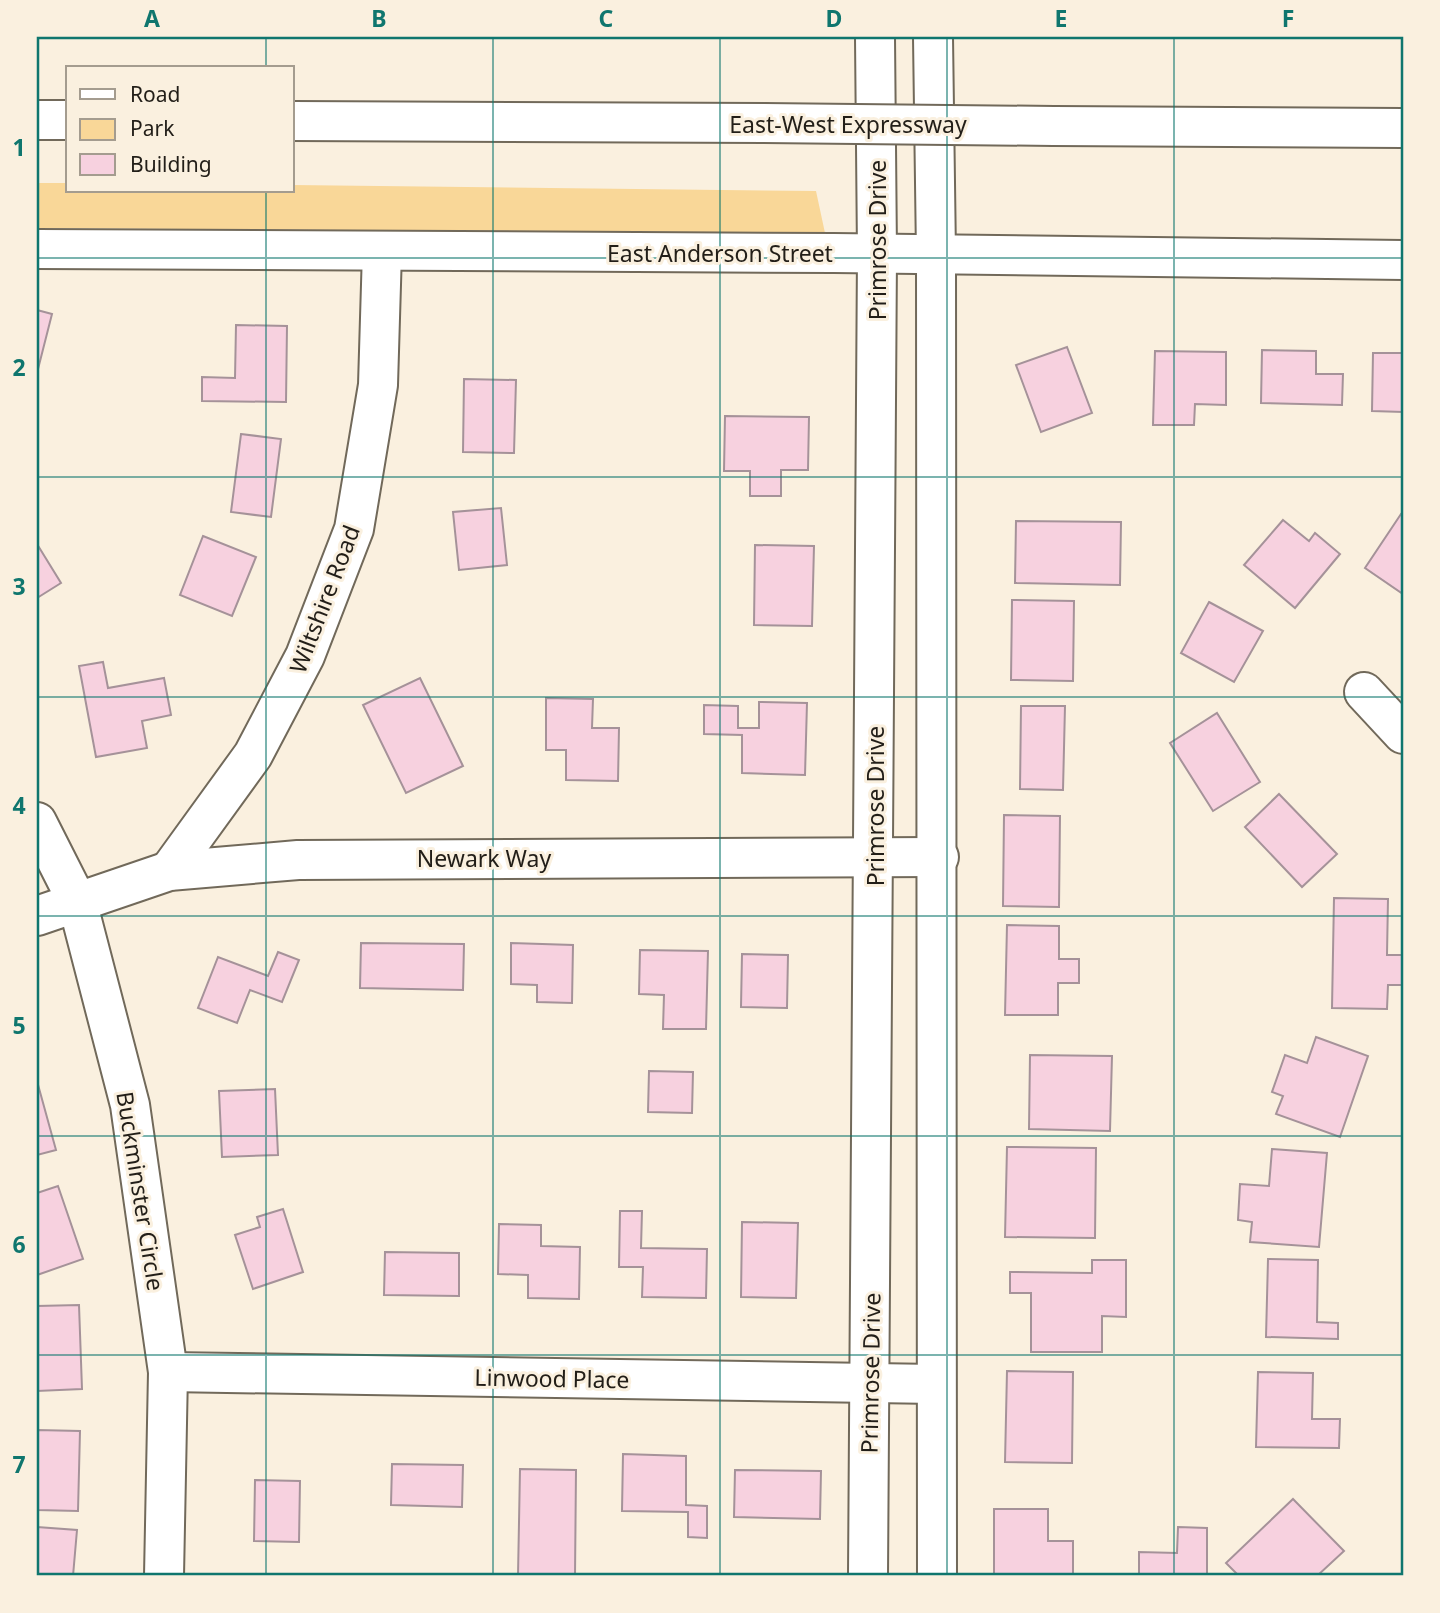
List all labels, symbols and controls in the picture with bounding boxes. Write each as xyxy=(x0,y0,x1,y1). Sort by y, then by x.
text: A xyxy=(144,2,160,34)
text: B xyxy=(371,2,387,34)
text: C xyxy=(599,2,614,34)
text: D xyxy=(826,2,842,34)
text: E xyxy=(1055,2,1067,34)
text: F xyxy=(1282,2,1294,34)
legend xyxy=(66,66,294,192)
text: Road xyxy=(130,80,180,108)
street label: East-West Expressway xyxy=(729,108,967,140)
text: Park xyxy=(130,114,175,142)
text: 1 xyxy=(12,131,26,163)
text: Building xyxy=(130,150,212,178)
street label: Primrose Drive xyxy=(861,160,893,320)
street label: East Anderson Street xyxy=(607,237,833,269)
text: 2 xyxy=(12,351,26,383)
street label: Wiltshire Road xyxy=(281,520,367,678)
text: 3 xyxy=(12,570,26,602)
street label: Primrose Drive xyxy=(859,726,891,886)
text: 4 xyxy=(12,789,26,821)
street label: Newark Way xyxy=(417,842,551,874)
text: 5 xyxy=(12,1009,26,1041)
street label: Buckminster Circle xyxy=(109,1089,173,1293)
text: 6 xyxy=(12,1228,26,1260)
street label: Primrose Drive xyxy=(853,1292,887,1454)
street label: Linwood Place xyxy=(474,1361,630,1395)
text: 7 xyxy=(12,1448,26,1480)

